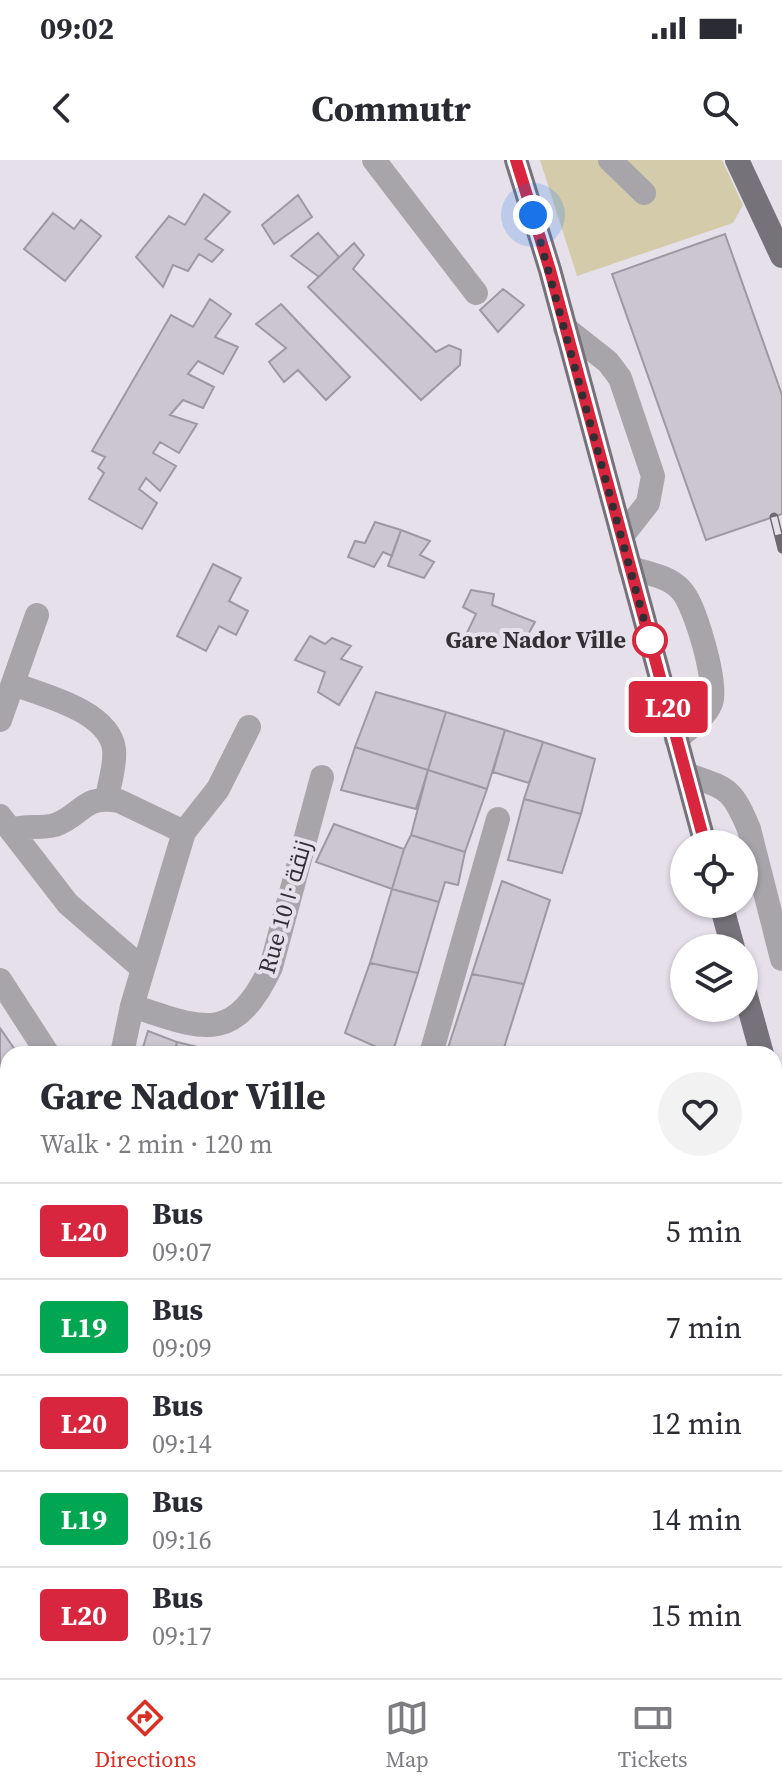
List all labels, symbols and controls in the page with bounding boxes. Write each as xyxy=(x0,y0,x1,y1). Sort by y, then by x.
text: 09:02 xyxy=(40,8,114,49)
text: Commutr xyxy=(311,84,471,133)
icon: back xyxy=(40,86,84,130)
icon: search xyxy=(698,86,742,130)
your location xyxy=(513,195,553,235)
place label: Gare Nador Ville xyxy=(445,623,626,656)
marker: Gare Nador Ville xyxy=(633,623,667,657)
line badge: L20 xyxy=(622,681,714,733)
text: L20 xyxy=(645,688,691,726)
map controls xyxy=(670,830,758,1022)
button: locate xyxy=(670,830,758,918)
street label: Rue 10 زنقة ١٠ xyxy=(250,836,319,977)
button: layers xyxy=(670,934,758,1022)
text: Gare Nador Ville xyxy=(40,1070,326,1122)
button: heart xyxy=(658,1072,742,1156)
text: Walk · 2 min · 120 m xyxy=(40,1126,273,1162)
text: Bus xyxy=(152,1193,203,1234)
text: 5 min xyxy=(666,1211,742,1252)
text: L20 xyxy=(61,1212,107,1250)
text: 09:07 xyxy=(152,1234,212,1270)
text: Bus xyxy=(152,1289,203,1330)
text: 7 min xyxy=(666,1307,742,1348)
text: L19 xyxy=(61,1308,107,1346)
text: 09:09 xyxy=(152,1330,212,1366)
text: Bus xyxy=(152,1385,203,1426)
text: 12 min xyxy=(651,1403,742,1444)
text: L20 xyxy=(61,1404,107,1442)
text: 09:14 xyxy=(152,1426,212,1462)
text: Bus xyxy=(152,1481,203,1522)
text: 14 min xyxy=(651,1499,742,1540)
text: L19 xyxy=(61,1500,107,1538)
text: 09:16 xyxy=(152,1522,212,1558)
text: Bus xyxy=(152,1577,203,1618)
text: 15 min xyxy=(651,1595,742,1636)
text: L20 xyxy=(61,1596,107,1634)
text: 09:17 xyxy=(152,1618,212,1654)
tab: Directions xyxy=(94,1696,196,1774)
tab: Map xyxy=(385,1696,429,1774)
tab: Tickets xyxy=(618,1696,688,1774)

